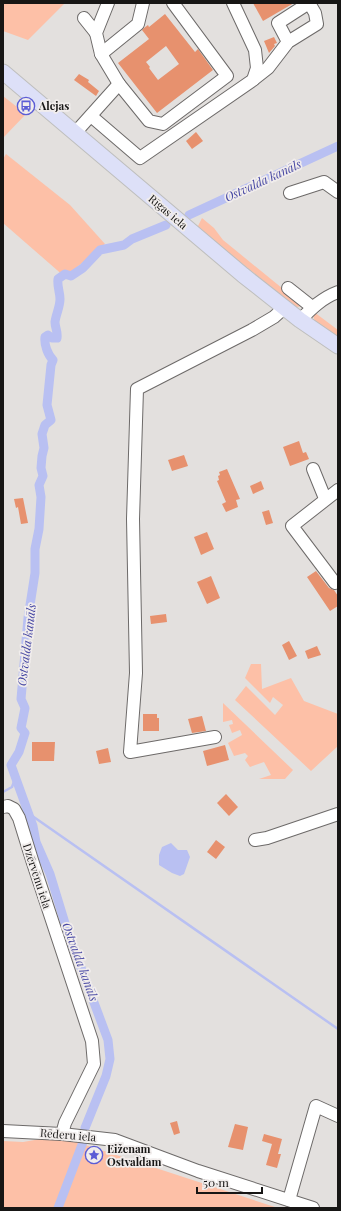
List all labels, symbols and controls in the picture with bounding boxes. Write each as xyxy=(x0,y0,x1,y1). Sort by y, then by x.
bus stop icon: Alejas xyxy=(16,96,36,116)
place label: Alejas xyxy=(38,98,69,113)
water label: Ostvalda kanāls xyxy=(222,155,304,205)
street label: Rīgas iela xyxy=(146,191,191,233)
water label: Ostvalda kanāls xyxy=(13,602,39,687)
street label: Dzērvēnu iela xyxy=(20,841,55,911)
water label: Ostvalda kanāls xyxy=(59,920,103,1004)
street label: Rēderu iela xyxy=(39,1125,97,1144)
place label: Eiženam Ostvaldam xyxy=(107,1141,161,1169)
place icon: Eiženam Ostvaldam xyxy=(84,1145,104,1165)
scale bar xyxy=(197,1169,262,1195)
text: 50 m xyxy=(203,1174,229,1190)

